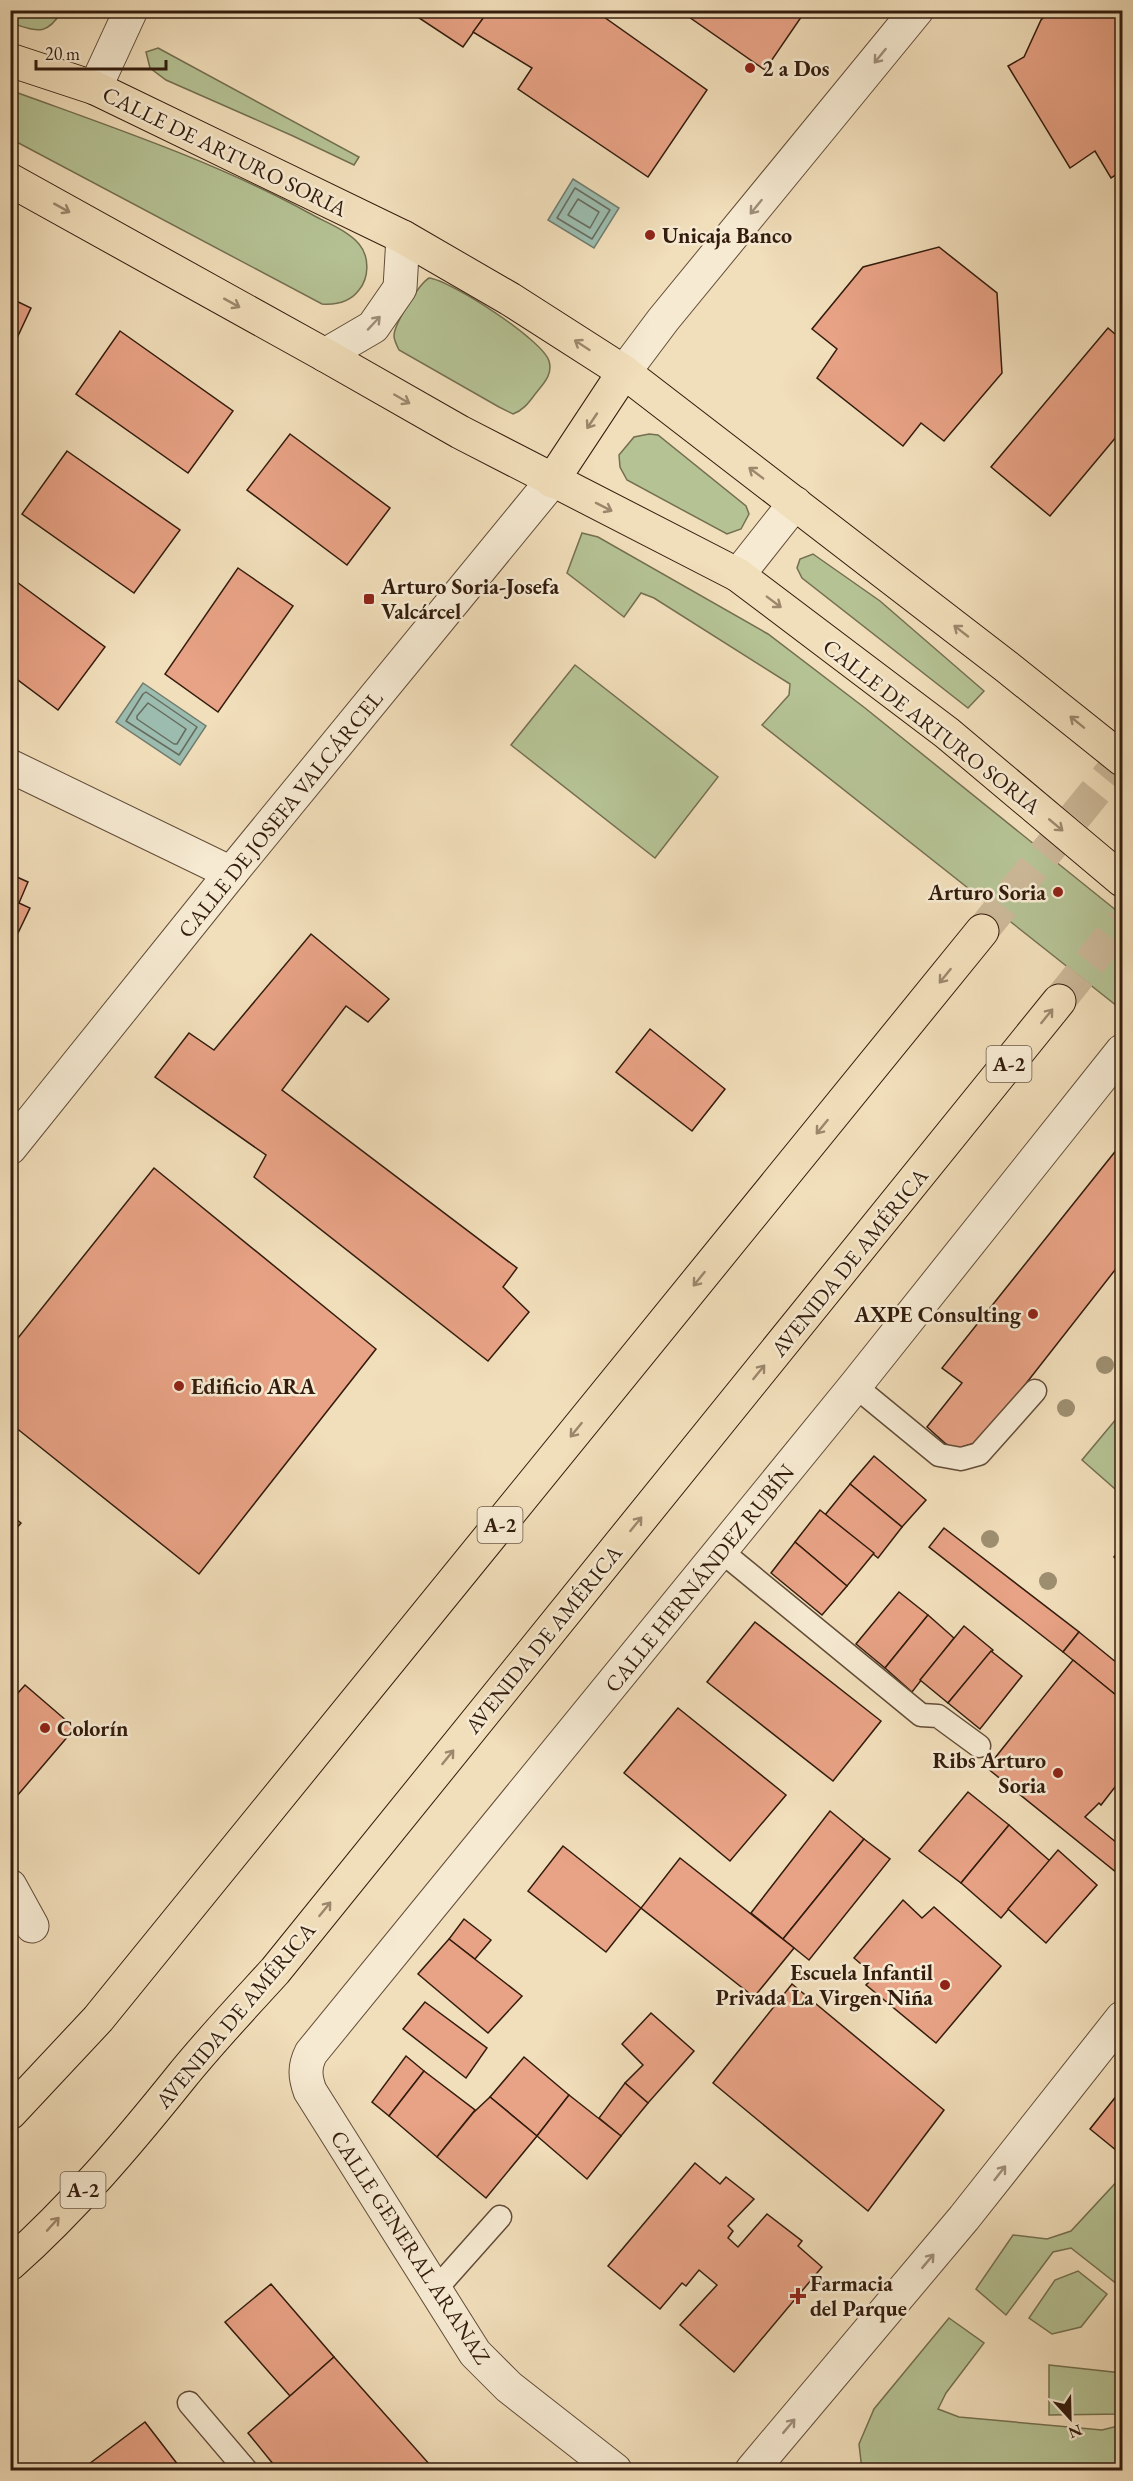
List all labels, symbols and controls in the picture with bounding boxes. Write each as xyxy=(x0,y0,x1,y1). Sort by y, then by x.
scale bar xyxy=(36,33,166,71)
text: 20 m xyxy=(45,42,80,65)
one-way arrow xyxy=(873,48,886,64)
place label: 2 a Dos xyxy=(762,54,830,83)
marker: 2 a Dos xyxy=(743,61,757,75)
street label: CALLE DE ARTURO SORIA xyxy=(98,80,353,224)
one-way arrow xyxy=(750,199,763,215)
one-way arrow xyxy=(52,203,70,214)
place label: Unicaja Banco xyxy=(662,221,792,250)
marker: Unicaja Banco xyxy=(643,228,657,242)
one-way arrow xyxy=(223,297,240,309)
one-way arrow xyxy=(367,316,381,331)
one-way arrow xyxy=(574,339,591,352)
one-way arrow xyxy=(393,393,410,405)
one-way arrow xyxy=(586,412,598,429)
one-way arrow xyxy=(749,467,765,480)
one-way arrow xyxy=(595,502,613,514)
place label: Arturo Soria-Josefa Valcárcel xyxy=(380,572,559,626)
marker: Arturo Soria-Josefa Valcárcel xyxy=(362,592,376,606)
one-way arrow xyxy=(765,596,781,609)
one-way arrow xyxy=(953,624,969,637)
street label: CALLE DE ARTURO SORIA xyxy=(817,632,1047,821)
street label: CALLE DE JOSEFA VALCÁRCEL xyxy=(171,685,389,944)
one-way arrow xyxy=(1069,716,1085,729)
one-way arrow xyxy=(1048,818,1064,831)
place label: Arturo Soria xyxy=(927,878,1046,907)
marker: Arturo Soria xyxy=(1051,885,1065,899)
one-way arrow xyxy=(938,968,951,984)
one-way arrow xyxy=(1041,1008,1054,1024)
road number: A-2 xyxy=(986,1046,1032,1082)
one-way arrow xyxy=(816,1119,829,1135)
street label: AVENIDA DE AMÉRICA xyxy=(764,1161,935,1363)
one-way arrow xyxy=(692,1271,706,1286)
place label: AXPE Consulting xyxy=(853,1300,1022,1329)
marker: AXPE Consulting xyxy=(1026,1307,1040,1321)
one-way arrow xyxy=(752,1365,765,1381)
place label: Edificio ARA xyxy=(191,1372,315,1401)
marker: Edificio ARA xyxy=(172,1379,186,1393)
one-way arrow xyxy=(570,1422,583,1438)
street label: CALLE HERNÁNDEZ RUBÍN xyxy=(598,1458,801,1698)
road number: A-2 xyxy=(478,1507,522,1543)
one-way arrow xyxy=(630,1516,643,1532)
street label: AVENIDA DE AMÉRICA xyxy=(458,1538,629,1740)
place label: Colorín xyxy=(57,1714,129,1743)
marker: Colorín xyxy=(38,1721,52,1735)
place label: Ribs Arturo Soria xyxy=(933,1746,1046,1800)
one-way arrow xyxy=(441,1749,454,1765)
marker: Ribs Arturo Soria xyxy=(1051,1766,1065,1780)
one-way arrow xyxy=(318,1901,331,1917)
street label: AVENIDA DE AMÉRICA xyxy=(148,1916,322,2115)
place label: Escuela Infantil Privada La Virgen Niña xyxy=(715,1958,933,2012)
marker: Escuela Infantil Privada La Virgen Niña xyxy=(938,1978,952,1992)
street label: CALLE GENERAL ARANAZ xyxy=(324,2125,497,2370)
one-way arrow xyxy=(994,2165,1007,2181)
road number: A-2 xyxy=(60,2172,106,2208)
one-way arrow xyxy=(46,2217,60,2232)
one-way arrow xyxy=(922,2253,935,2269)
place label: Farmacia del Parque xyxy=(810,2269,907,2323)
marker: Farmacia del Parque xyxy=(791,2289,805,2303)
north arrow xyxy=(1040,2388,1100,2448)
one-way arrow xyxy=(783,2418,796,2434)
text: N xyxy=(1065,2419,1085,2444)

